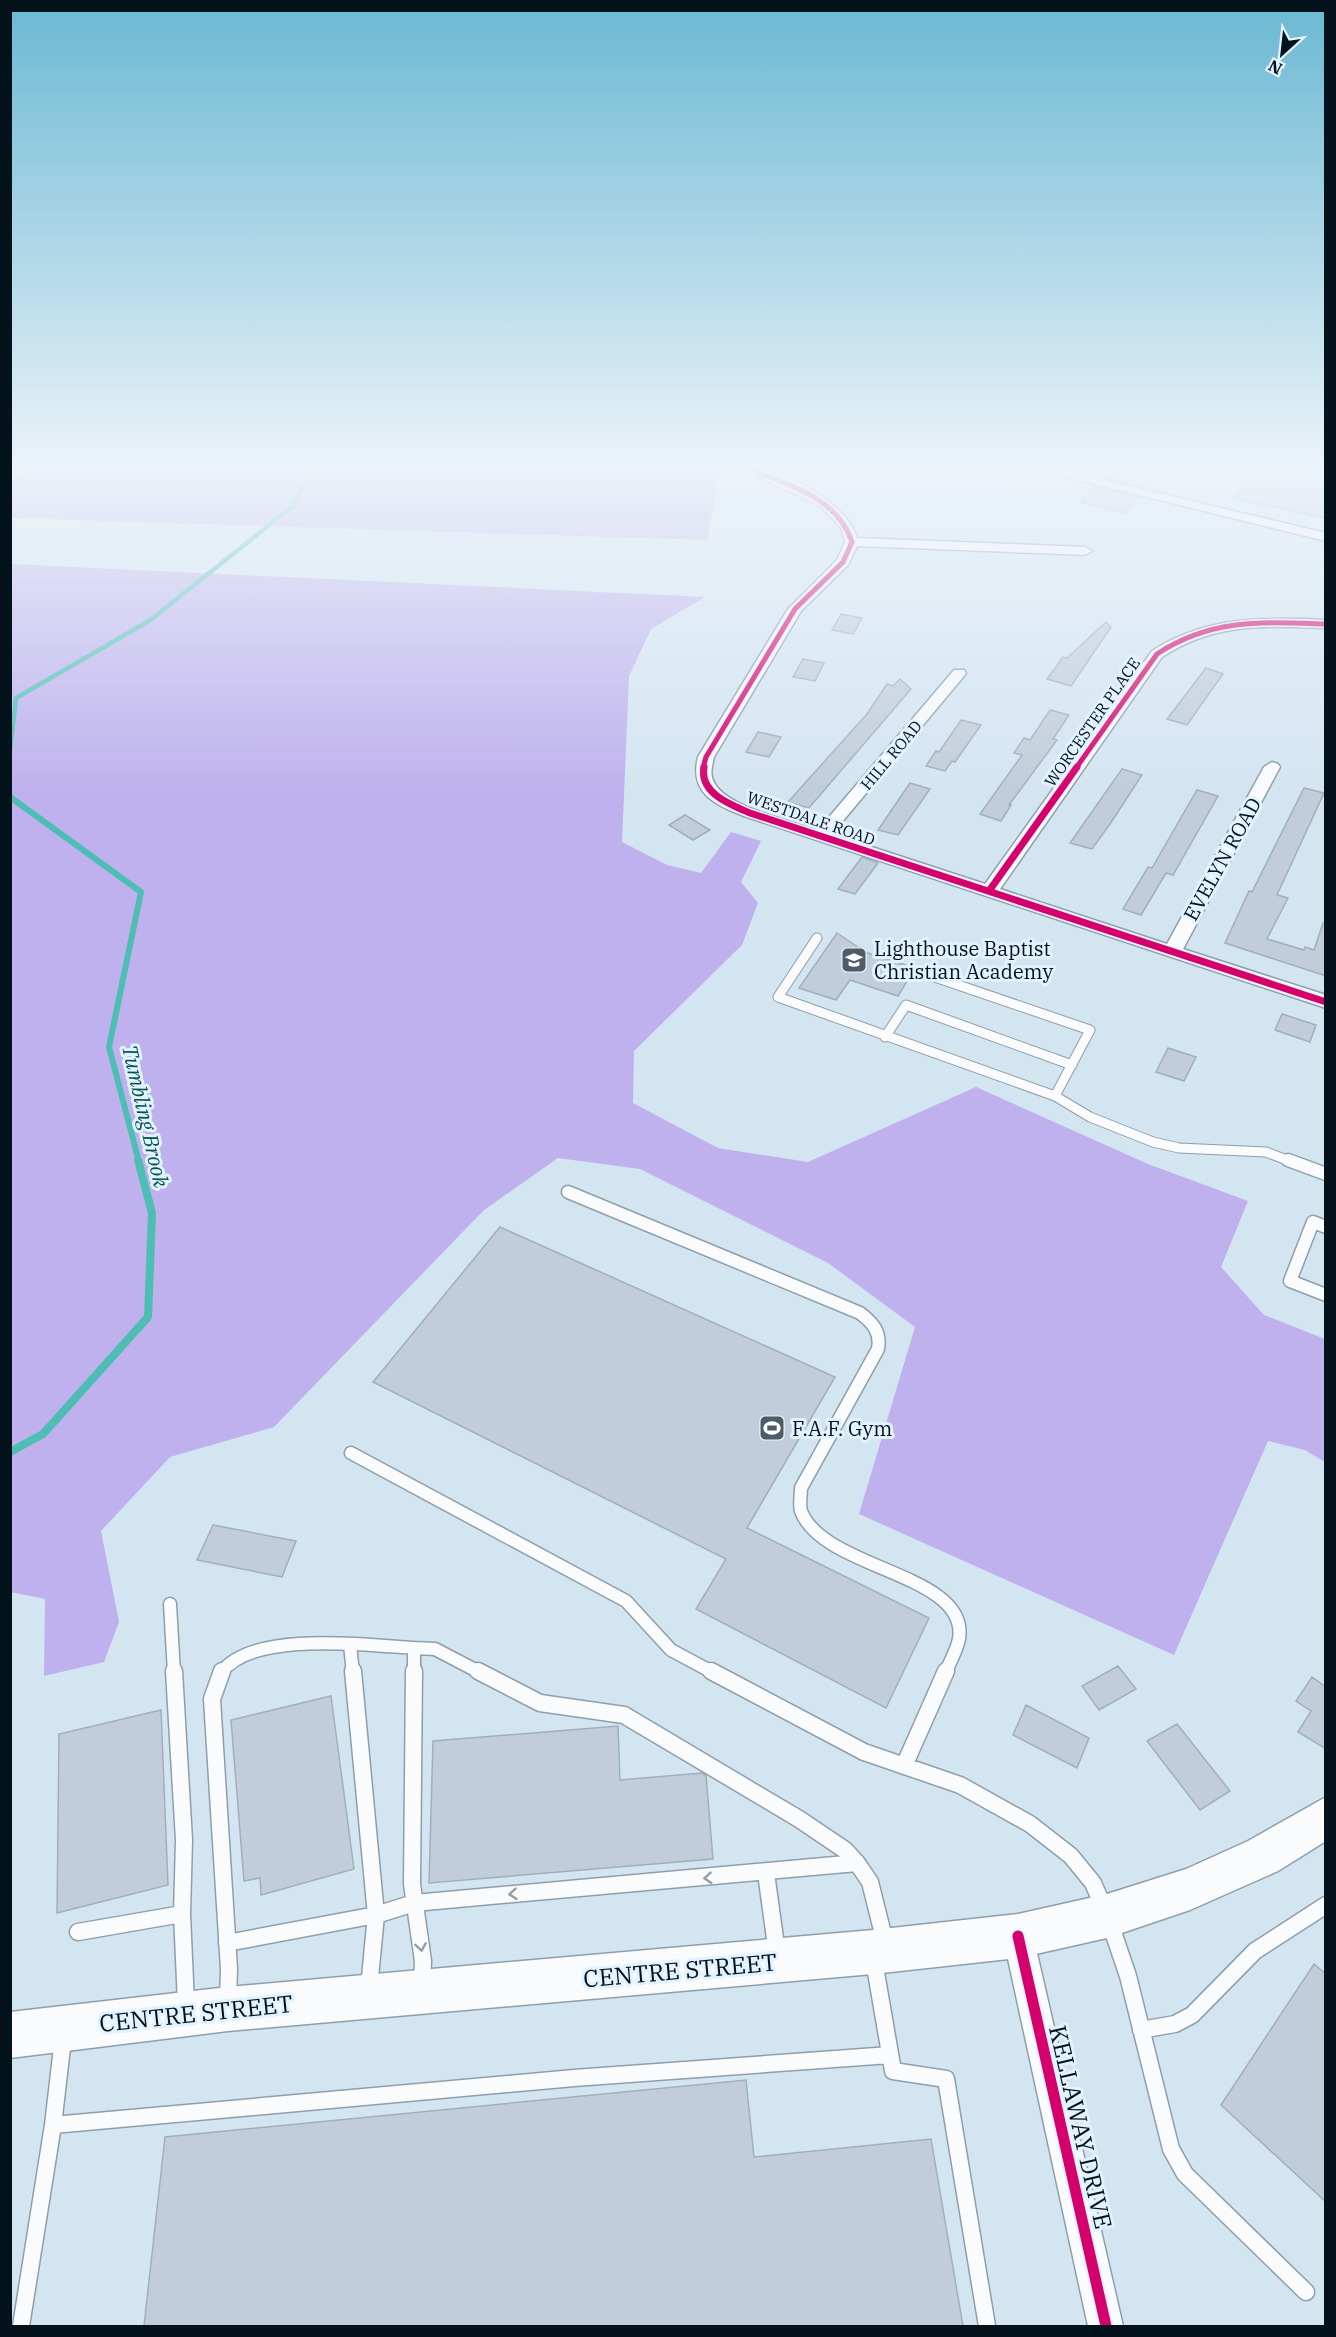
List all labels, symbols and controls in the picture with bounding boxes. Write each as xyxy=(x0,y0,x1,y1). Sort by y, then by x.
north arrow xyxy=(1252,24,1312,84)
text: N xyxy=(1265,56,1285,79)
street label: WORCESTER PLACE xyxy=(1040,654,1144,790)
street label: HILL ROAD xyxy=(856,716,926,794)
street label: WESTDALE ROAD xyxy=(744,787,878,849)
street label: EVELYN ROAD xyxy=(1177,793,1267,925)
place label: Lighthouse Baptist Christian Academy xyxy=(874,935,1053,985)
school or university icon: Lighthouse Baptist Christian Academy xyxy=(839,945,869,975)
water label: Tumbling Brook xyxy=(116,1042,176,1191)
sports icon: F.A.F. Gym xyxy=(757,1413,787,1443)
place label: F.A.F. Gym xyxy=(792,1415,892,1442)
one-way arrow xyxy=(703,1871,712,1884)
one-way arrow xyxy=(509,1887,518,1900)
one-way arrow xyxy=(414,1943,426,1952)
street label: CENTRE STREET xyxy=(582,1946,778,1994)
street label: CENTRE STREET xyxy=(98,1987,294,2039)
street label: KELLAWAY DRIVE xyxy=(1042,2022,1120,2232)

